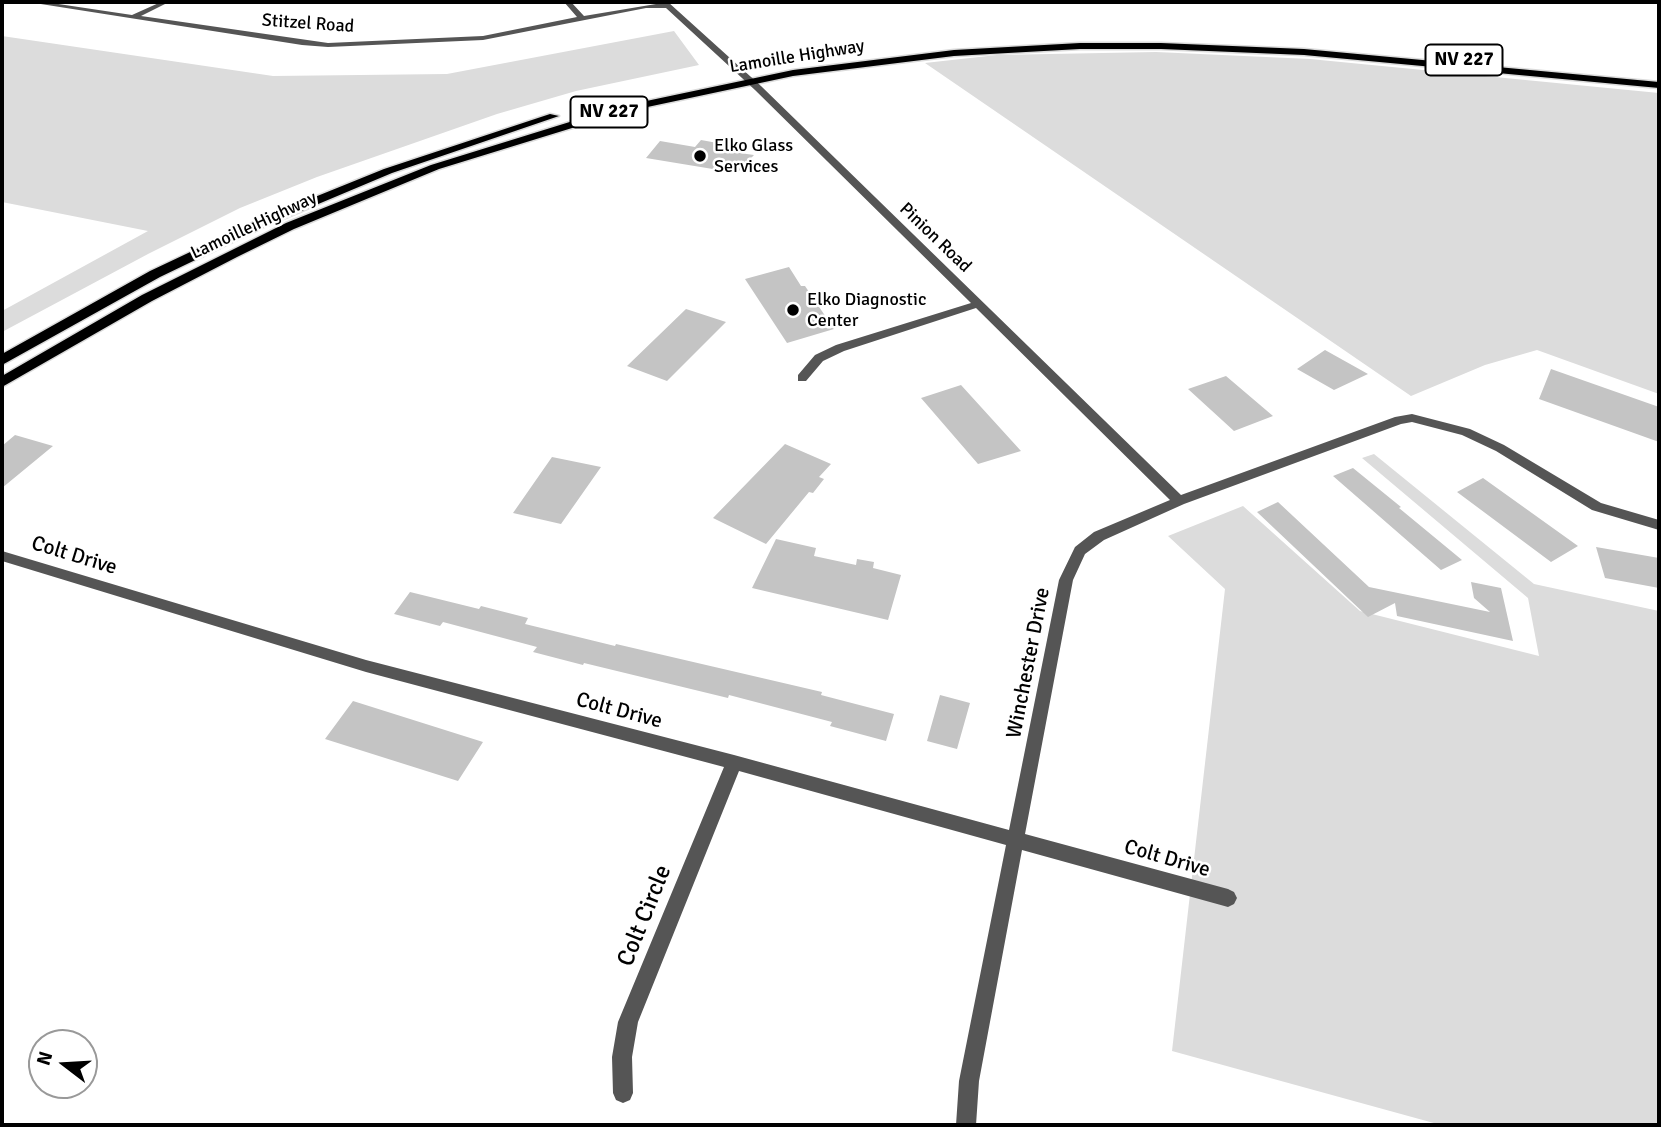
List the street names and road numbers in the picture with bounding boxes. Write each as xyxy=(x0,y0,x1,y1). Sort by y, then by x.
street label: Stitzel Road xyxy=(261,10,355,38)
street label: Lamoille Highway xyxy=(728,36,866,78)
road number: NV 227 xyxy=(1426,44,1502,76)
road number: NV 227 xyxy=(570,96,648,128)
street label: Lamoille Highway xyxy=(188,187,320,265)
street label: Pinion Road xyxy=(895,198,975,278)
street label: Colt Drive xyxy=(28,531,120,581)
street label: Winchester Drive xyxy=(1002,585,1056,741)
street label: Colt Drive xyxy=(573,687,665,735)
street label: Colt Drive xyxy=(1121,835,1213,883)
street label: Colt Circle xyxy=(612,861,678,971)

